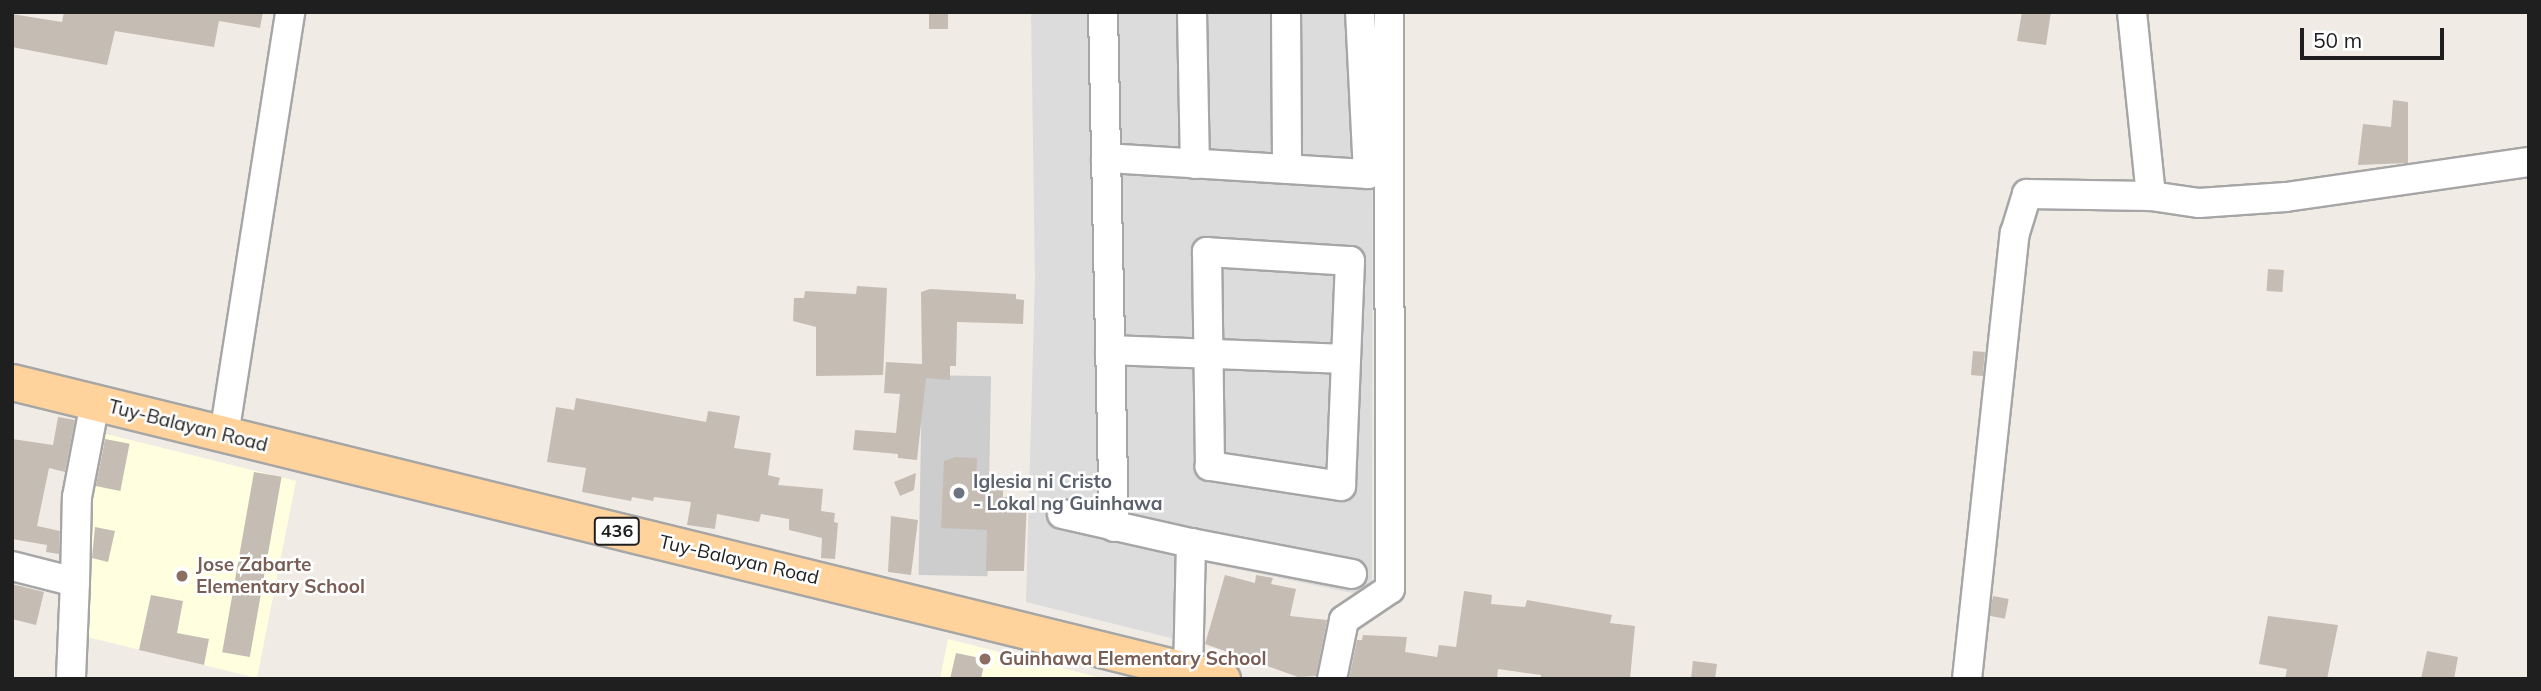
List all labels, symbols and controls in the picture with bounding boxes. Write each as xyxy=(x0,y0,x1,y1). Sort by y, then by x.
scale bar xyxy=(2303,14,2446,58)
text: 50 m xyxy=(2313,27,2362,53)
street label: Tuy-Balayan Road xyxy=(106,395,270,457)
place label: Iglesia ni Cristo - Lokal ng Guinhawa xyxy=(973,471,1162,515)
marker: Iglesia ni Cristo - Lokal ng Guinhawa xyxy=(951,485,967,501)
road number: 436 xyxy=(592,516,642,546)
street label: Tuy-Balayan Road xyxy=(657,531,821,589)
place label: Jose Zabarte Elementary School xyxy=(196,554,365,598)
marker: Jose Zabarte Elementary School xyxy=(174,568,190,584)
place label: Guinhawa Elementary School xyxy=(999,648,1266,670)
marker: Guinhawa Elementary School xyxy=(977,651,993,667)

